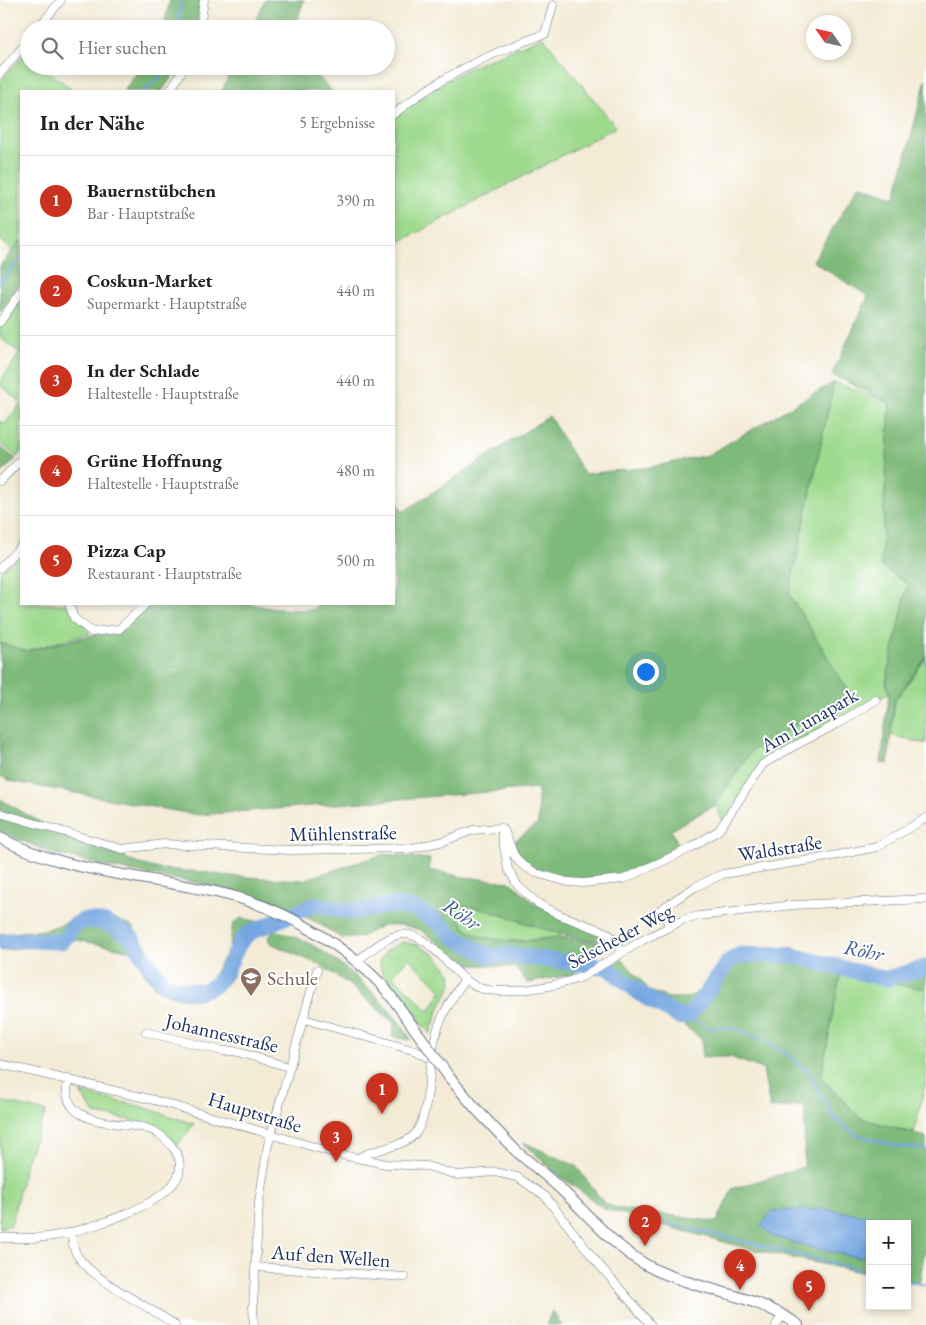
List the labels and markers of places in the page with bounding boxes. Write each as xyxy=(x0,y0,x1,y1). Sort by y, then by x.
place label: Schule xyxy=(267,965,318,991)
school or university icon: Schule xyxy=(239,966,263,997)
pin: 1 xyxy=(366,1073,398,1114)
pin: 3 xyxy=(320,1121,352,1162)
pin: 2 xyxy=(629,1205,661,1246)
pin: 4 xyxy=(724,1249,756,1290)
pin: 5 xyxy=(793,1270,825,1311)

